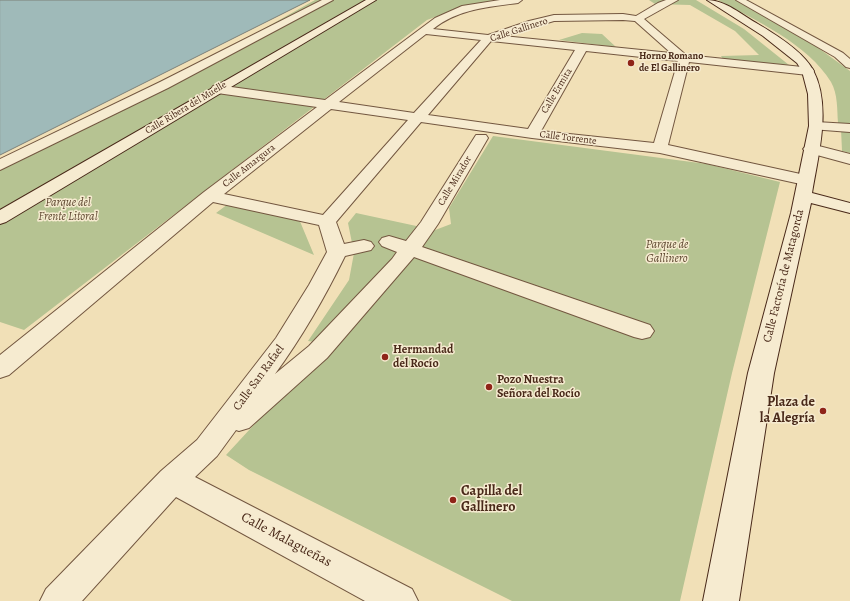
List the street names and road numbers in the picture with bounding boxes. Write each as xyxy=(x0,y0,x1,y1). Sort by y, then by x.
street label: Calle Gallinero xyxy=(489,15,549,45)
street label: Calle Ermita xyxy=(539,66,575,116)
street label: Calle Ribera del Muelle xyxy=(143,79,229,137)
street label: Calle Torrente xyxy=(539,129,597,147)
street label: Calle Amargura xyxy=(220,142,278,190)
street label: Calle Mirador xyxy=(435,154,475,208)
street label: Calle Factoría de Matagorda xyxy=(760,208,808,344)
street label: Calle San Rafael xyxy=(230,342,288,414)
street label: Calle Malagueñas xyxy=(238,509,334,571)

